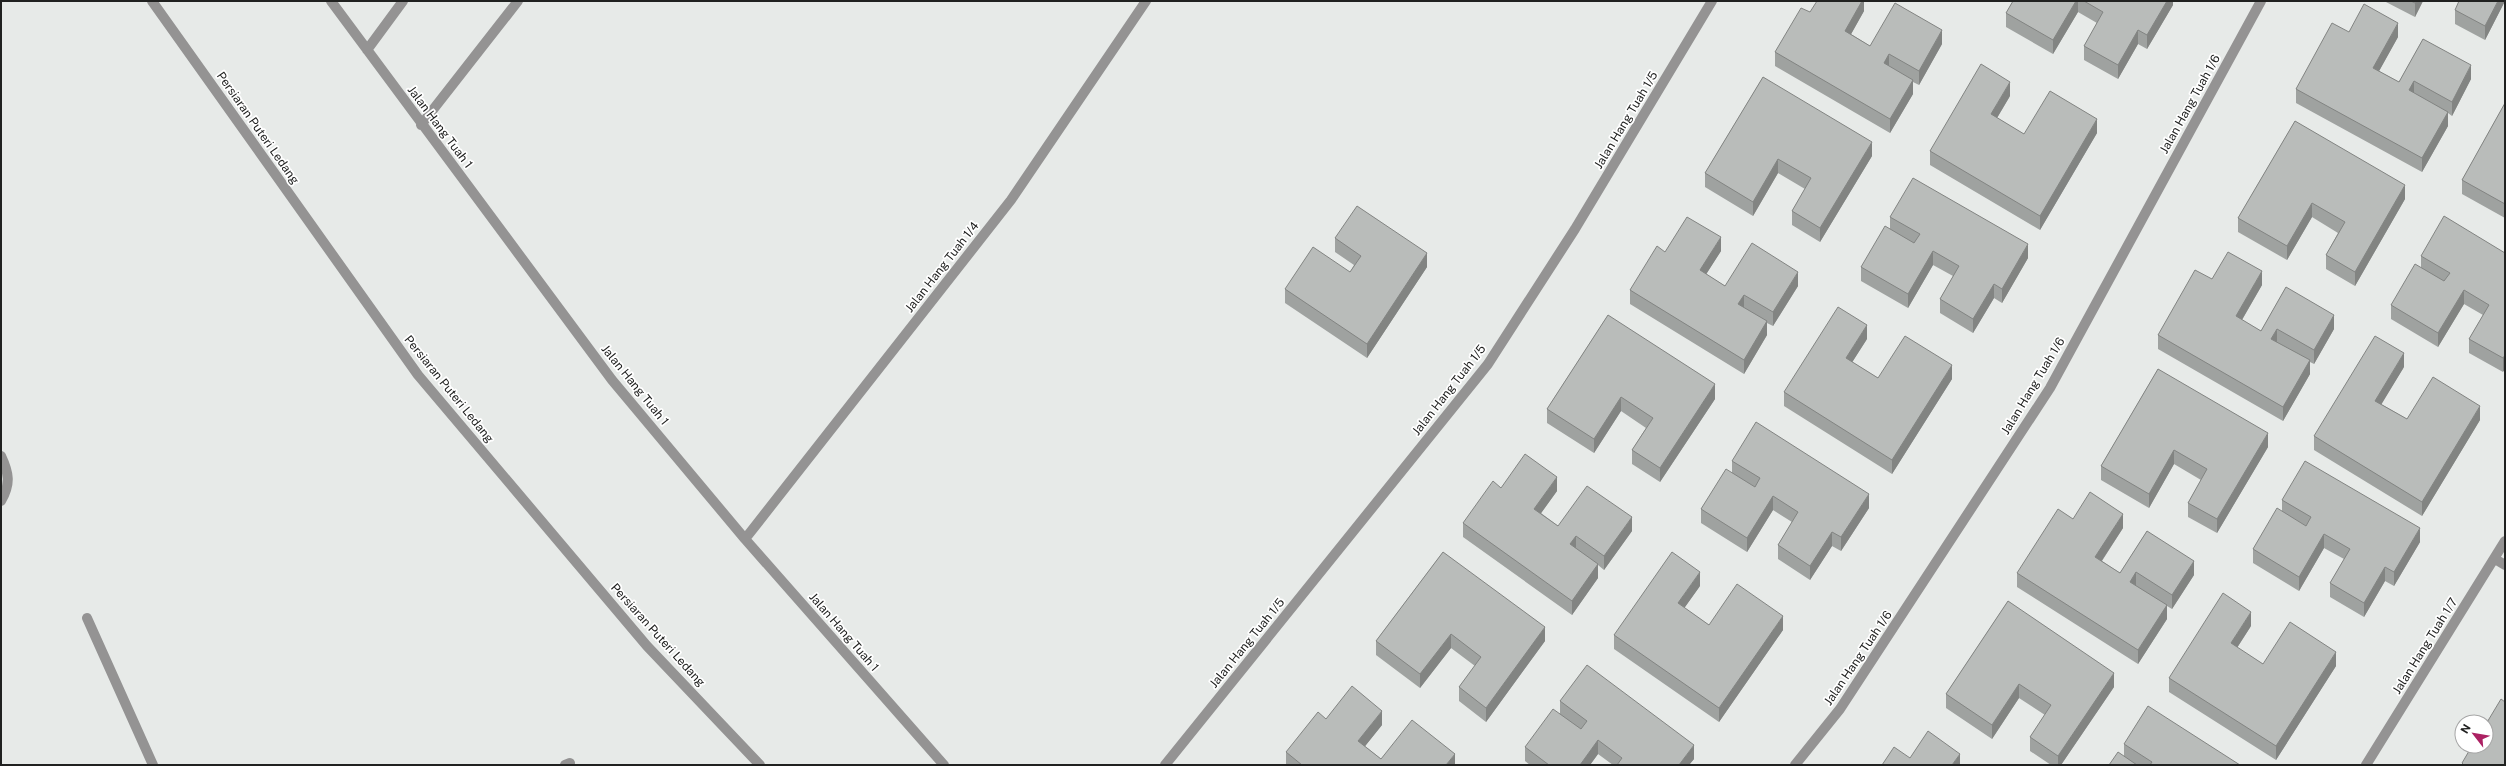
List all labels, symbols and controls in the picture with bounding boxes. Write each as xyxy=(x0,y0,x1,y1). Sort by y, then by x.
street label: Jalan Hang Tuah 1/6 xyxy=(2157,52,2223,156)
street label: Persiaran Puteri Ledang xyxy=(214,69,302,187)
street label: Jalan Hang Tuah 1/5 xyxy=(1591,69,1661,171)
street label: Jalan Hang Tuah 1 xyxy=(405,83,475,171)
street label: Jalan Hang Tuah 1/4 xyxy=(902,219,982,315)
street label: Persiaran Puteri Ledang xyxy=(401,333,497,445)
street label: Jalan Hang Tuah 1/6 xyxy=(1998,335,2068,437)
street label: Jalan Hang Tuah 1 xyxy=(598,342,672,428)
street label: Jalan Hang Tuah 1/5 xyxy=(1409,342,1489,438)
street label: Persiaran Puteri Ledang xyxy=(608,581,708,689)
street label: Jalan Hang Tuah 1 xyxy=(806,590,882,674)
street label: Jalan Hang Tuah 1/5 xyxy=(1207,595,1288,691)
street label: Jalan Hang Tuah 1/7 xyxy=(2390,595,2460,697)
street label: Jalan Hang Tuah 1/6 xyxy=(1821,608,1895,708)
north arrow xyxy=(2454,714,2494,754)
text: N xyxy=(2458,722,2473,736)

